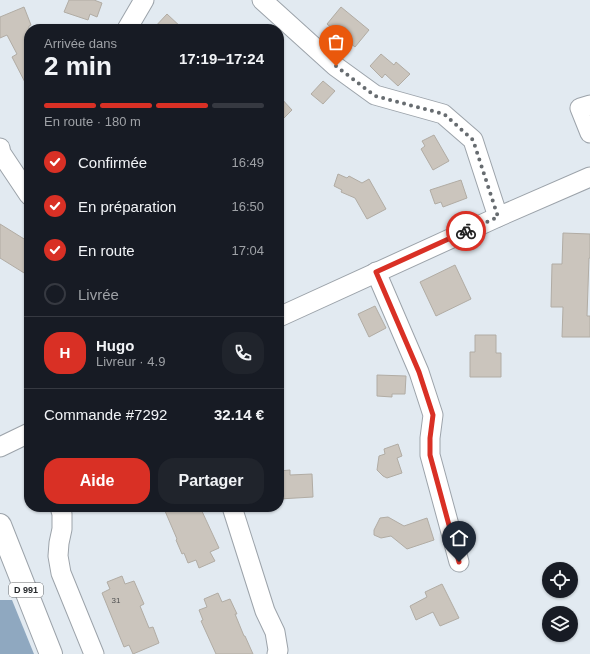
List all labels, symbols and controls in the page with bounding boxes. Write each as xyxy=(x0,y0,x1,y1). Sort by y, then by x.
pin xyxy=(319,25,353,66)
icon: bag xyxy=(325,31,347,53)
text: Arrivée dans xyxy=(44,36,117,51)
text: 17:19–17:24 xyxy=(179,50,264,67)
text: 2 min xyxy=(44,51,112,81)
text: En route · 180 m xyxy=(44,114,141,129)
icon: check xyxy=(44,151,66,173)
text: Confirmée xyxy=(78,154,147,171)
text: 16:49 xyxy=(231,155,264,170)
icon: check xyxy=(44,195,66,217)
text: En préparation xyxy=(78,198,176,215)
text: 16:50 xyxy=(231,199,264,214)
courier xyxy=(446,211,486,251)
icon: bike xyxy=(455,220,477,242)
icon: check xyxy=(44,239,66,261)
text: En route xyxy=(78,242,135,259)
text: 17:04 xyxy=(231,243,264,258)
text: Livrée xyxy=(78,286,119,303)
button: phone xyxy=(222,332,264,374)
text: Hugo xyxy=(96,337,134,354)
text: H xyxy=(60,344,70,361)
text: Livreur · 4.9 xyxy=(96,354,165,369)
text: Commande #7292 xyxy=(44,406,167,423)
text: 32.14 € xyxy=(214,406,264,423)
button: Aide xyxy=(44,458,150,504)
button: Partager xyxy=(158,458,264,504)
pin xyxy=(442,521,476,562)
icon: home xyxy=(448,527,470,549)
map controls xyxy=(542,562,578,642)
button: locate xyxy=(542,562,578,598)
road number: D 991 xyxy=(9,583,43,597)
house number: 31 xyxy=(112,596,121,605)
button: layers xyxy=(542,606,578,642)

